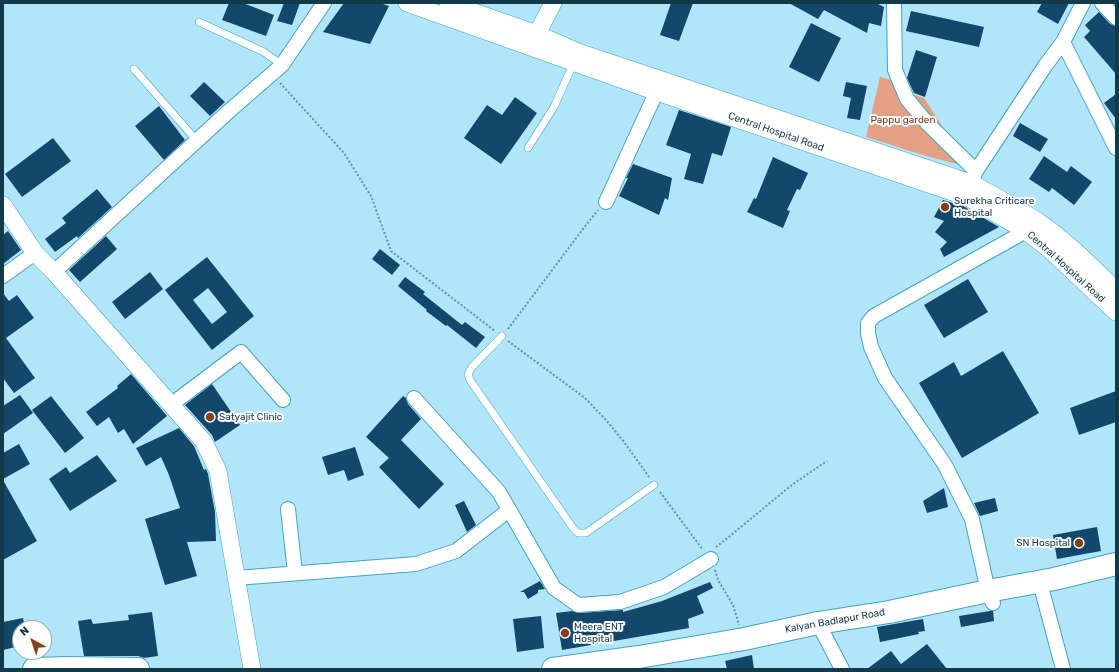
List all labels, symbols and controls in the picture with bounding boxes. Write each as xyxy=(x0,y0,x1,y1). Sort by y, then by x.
street label: Central Hospital Road xyxy=(726,110,826,154)
park label: Pappu garden xyxy=(870,114,936,126)
place label: Surekha Criticare Hospital xyxy=(954,195,1034,218)
marker: Surekha Criticare Hospital xyxy=(939,201,951,213)
street label: Central Hospital Road xyxy=(1025,229,1107,305)
marker: Satyajit Clinic xyxy=(204,411,216,423)
place label: Satyajit Clinic xyxy=(219,411,282,423)
place label: SN Hospital xyxy=(1016,537,1070,549)
marker: SN Hospital xyxy=(1073,537,1085,549)
street label: Kalyan Badlapur Road xyxy=(784,606,886,636)
north arrow xyxy=(12,620,52,660)
place label: Meera ENT Hospital xyxy=(574,621,624,644)
text: N xyxy=(17,624,32,639)
marker: Meera ENT Hospital xyxy=(559,627,571,639)

